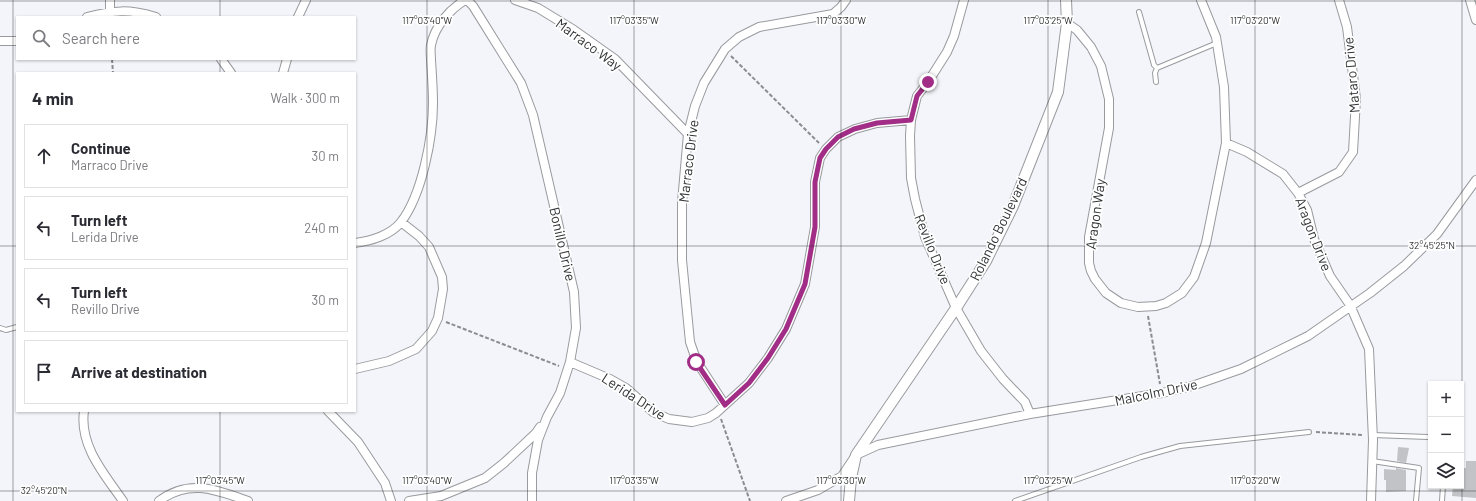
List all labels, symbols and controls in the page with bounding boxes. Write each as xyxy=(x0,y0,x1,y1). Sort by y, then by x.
text: 117°03'40"W xyxy=(402,14,452,26)
street label: Marraco Way xyxy=(553,14,626,74)
text: 117°03'35"W xyxy=(609,14,659,26)
text: 117°03'30"W xyxy=(816,14,866,26)
text: 117°03'25"W xyxy=(1023,14,1073,26)
text: 117°03'20"W xyxy=(1230,14,1280,26)
search box xyxy=(16,16,356,60)
icon: search xyxy=(30,27,52,49)
text: Search here xyxy=(62,29,140,47)
street label: Mataro Drive xyxy=(1339,36,1363,114)
route end xyxy=(919,73,937,91)
text: 4 min xyxy=(32,88,74,108)
text: Walk · 300 m xyxy=(270,90,340,106)
street label: Marraco Drive xyxy=(674,119,702,203)
text: Continue xyxy=(71,139,131,157)
icon: ahead xyxy=(33,145,55,167)
text: 30 m xyxy=(312,148,339,164)
text: Marraco Drive xyxy=(71,157,148,173)
street label: Rolando Boulevard xyxy=(966,175,1030,283)
street label: Aragon Way xyxy=(1082,177,1108,251)
street label: Aragon Drive xyxy=(1292,195,1336,273)
street label: Bonillo Drive xyxy=(546,205,580,283)
text: Turn left xyxy=(71,211,127,229)
street label: Revillo Drive xyxy=(911,211,955,287)
icon: left xyxy=(33,217,55,239)
text: 240 m xyxy=(304,220,339,236)
text: Lerida Drive xyxy=(71,229,139,245)
text: 32°45'25"N xyxy=(1409,239,1455,251)
text: Turn left xyxy=(71,283,127,301)
icon: left xyxy=(33,289,55,311)
text: 30 m xyxy=(312,292,339,308)
text: Revillo Drive xyxy=(71,301,140,317)
route start xyxy=(687,353,705,371)
icon: arrive xyxy=(33,361,55,383)
text: Arrive at destination xyxy=(71,363,207,381)
street label: Lerida Drive xyxy=(599,369,669,423)
street label: Malcolm Drive xyxy=(1113,375,1199,409)
map controls xyxy=(1428,381,1464,489)
button: + xyxy=(1428,381,1464,417)
button: − xyxy=(1428,417,1464,453)
button: layers xyxy=(1428,453,1464,489)
text: 117°03'45"W xyxy=(195,474,245,486)
text: 117°03'40"W xyxy=(402,474,452,486)
text: 117°03'35"W xyxy=(609,474,659,486)
text: 117°03'30"W xyxy=(816,474,866,486)
text: 117°03'25"W xyxy=(1023,474,1073,486)
text: 117°03'20"W xyxy=(1230,474,1280,486)
text: 32°45'20"N xyxy=(21,484,67,496)

